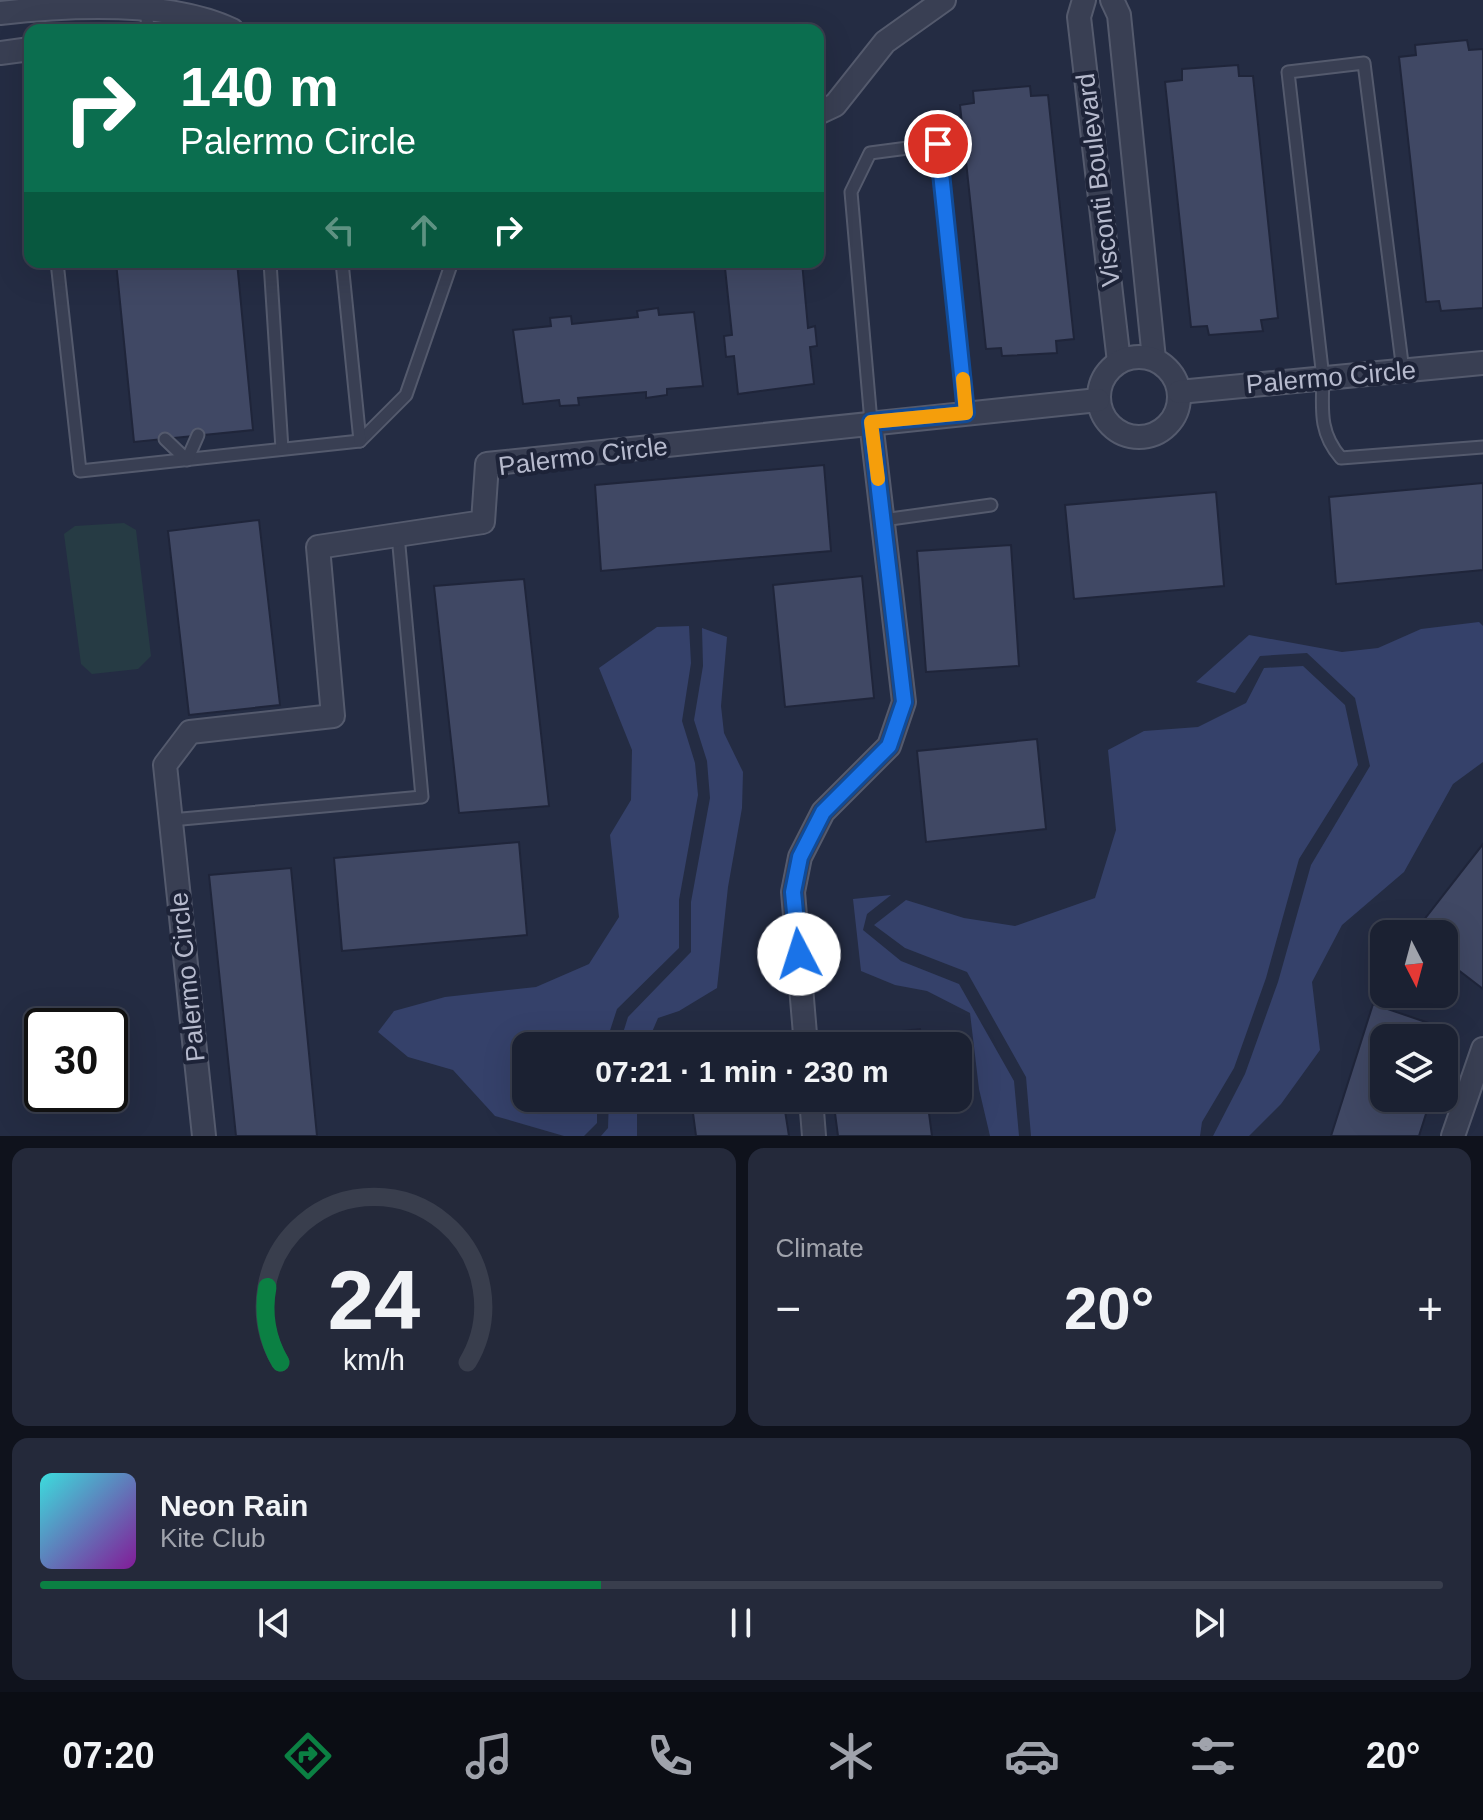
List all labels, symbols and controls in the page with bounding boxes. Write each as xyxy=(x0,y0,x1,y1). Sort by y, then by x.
text: 140 m xyxy=(180,55,339,118)
icon: right xyxy=(48,56,152,160)
street label: Visconti Boulevard xyxy=(1070,72,1126,288)
pin xyxy=(904,110,972,178)
text: Palermo Circle xyxy=(180,121,416,162)
icon: arrive xyxy=(916,122,960,166)
icon: left xyxy=(318,208,362,252)
icon: ahead xyxy=(402,208,446,252)
icon: right xyxy=(486,208,530,252)
street label: Palermo Circle xyxy=(1245,355,1417,399)
street label: Palermo Circle xyxy=(497,431,669,481)
street label: Palermo Circle xyxy=(163,891,211,1063)
position arrow xyxy=(757,912,841,996)
north arrow xyxy=(1370,920,1458,1008)
map controls xyxy=(1370,920,1458,1112)
speed limit sign: 30 xyxy=(24,1008,128,1112)
button: layers xyxy=(1370,1024,1458,1112)
text: 07:21 · 1 min · 230 m xyxy=(595,1055,889,1088)
text: Climate xyxy=(776,1233,864,1263)
text: 24 xyxy=(327,1254,420,1347)
text: 20° xyxy=(1064,1275,1155,1342)
text: − xyxy=(776,1284,801,1333)
text: + xyxy=(1417,1284,1443,1333)
text: km/h xyxy=(343,1344,405,1376)
text: Neon Rain xyxy=(160,1489,308,1522)
text: Kite Club xyxy=(160,1523,266,1553)
icon: previous xyxy=(252,1601,296,1645)
icon: pause xyxy=(719,1601,763,1645)
icon: next xyxy=(1187,1601,1231,1645)
icon: directions xyxy=(280,1728,336,1784)
icon: music xyxy=(461,1728,517,1784)
icon: phone xyxy=(642,1728,698,1784)
icon: climate xyxy=(823,1728,879,1784)
icon: car xyxy=(1004,1728,1060,1784)
icon: filters xyxy=(1185,1728,1241,1784)
text: 07:20 xyxy=(63,1735,155,1776)
text: 20° xyxy=(1366,1735,1420,1776)

